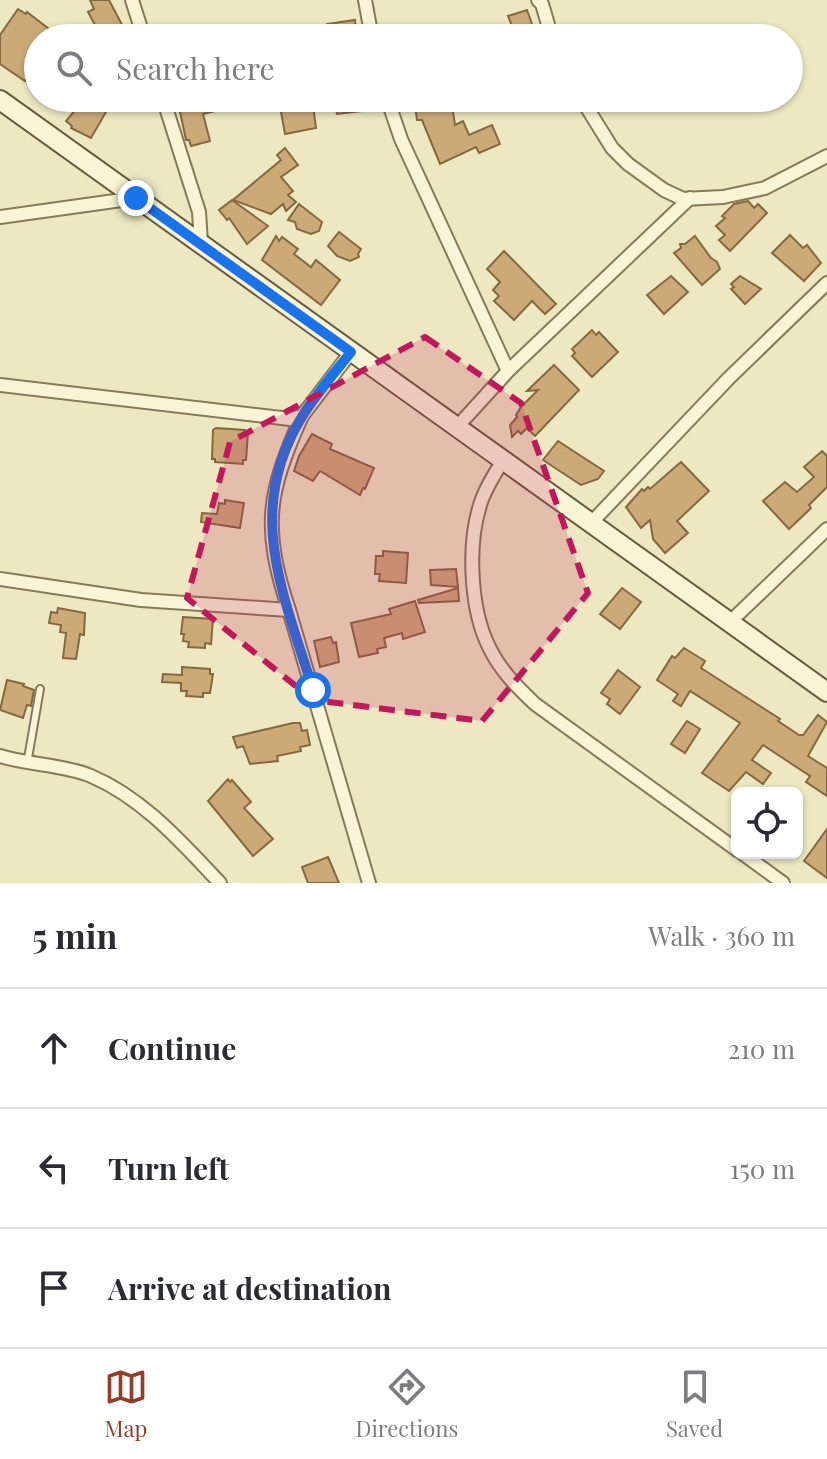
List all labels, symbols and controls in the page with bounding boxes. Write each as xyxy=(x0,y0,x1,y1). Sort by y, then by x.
search box xyxy=(24,24,803,112)
icon: search xyxy=(52,46,96,90)
text: Search here xyxy=(116,48,275,88)
route end xyxy=(118,180,154,216)
route start xyxy=(295,672,331,708)
map controls xyxy=(731,787,803,859)
button: locate xyxy=(731,787,803,859)
text: 5 min xyxy=(32,912,117,958)
text: Walk · 360 m xyxy=(648,918,795,953)
icon: ahead xyxy=(32,1026,76,1070)
text: Continue xyxy=(108,1028,236,1068)
text: 210 m xyxy=(728,1031,795,1066)
icon: left xyxy=(32,1146,76,1190)
text: Turn left xyxy=(108,1148,229,1188)
text: 150 m xyxy=(730,1151,795,1186)
icon: arrive xyxy=(32,1266,76,1310)
text: Arrive at destination xyxy=(108,1268,391,1308)
tab: Map xyxy=(104,1365,148,1443)
tab: Directions xyxy=(355,1365,458,1443)
tab: Saved xyxy=(666,1365,723,1443)

